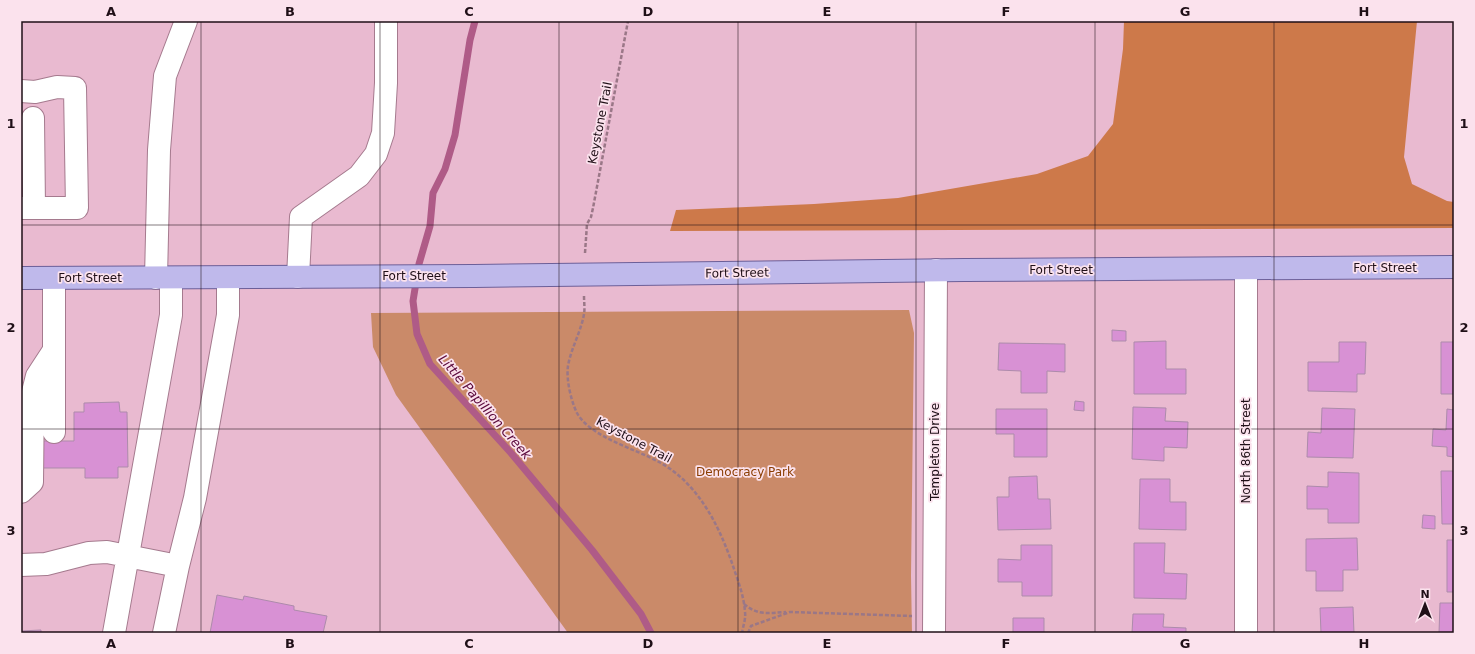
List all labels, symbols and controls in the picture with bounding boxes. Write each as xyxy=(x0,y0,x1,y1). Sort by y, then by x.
text: A xyxy=(106,4,116,19)
text: B xyxy=(285,4,295,19)
text: C xyxy=(464,4,474,19)
text: D xyxy=(643,4,654,19)
text: E xyxy=(823,4,831,19)
text: F xyxy=(1002,4,1010,19)
text: G xyxy=(1180,4,1190,19)
text: H xyxy=(1359,4,1369,19)
street label: Keystone Trail xyxy=(585,81,615,165)
text: 1 xyxy=(6,116,16,131)
text: 1 xyxy=(1459,116,1469,131)
street label: Fort Street xyxy=(1353,261,1417,275)
street label: Fort Street xyxy=(1029,263,1093,277)
street label: Fort Street xyxy=(705,265,769,281)
street label: Fort Street xyxy=(382,269,446,283)
street label: Fort Street xyxy=(58,271,122,285)
text: 2 xyxy=(6,320,16,335)
text: 2 xyxy=(1459,320,1469,335)
water label: Little Papillion Creek xyxy=(436,352,535,463)
street label: North 86th Street xyxy=(1239,398,1253,504)
street label: Templeton Drive xyxy=(928,403,942,502)
street label: Keystone Trail xyxy=(594,414,674,466)
park label: Democracy Park xyxy=(696,465,794,479)
text: 3 xyxy=(6,523,16,538)
text: 3 xyxy=(1459,523,1469,538)
north arrow xyxy=(1405,584,1445,624)
text: N xyxy=(1420,588,1430,601)
text: A xyxy=(106,636,116,651)
text: B xyxy=(285,636,295,651)
text: C xyxy=(464,636,474,651)
text: D xyxy=(643,636,654,651)
text: E xyxy=(823,636,831,651)
text: F xyxy=(1002,636,1010,651)
text: G xyxy=(1180,636,1190,651)
text: H xyxy=(1359,636,1369,651)

